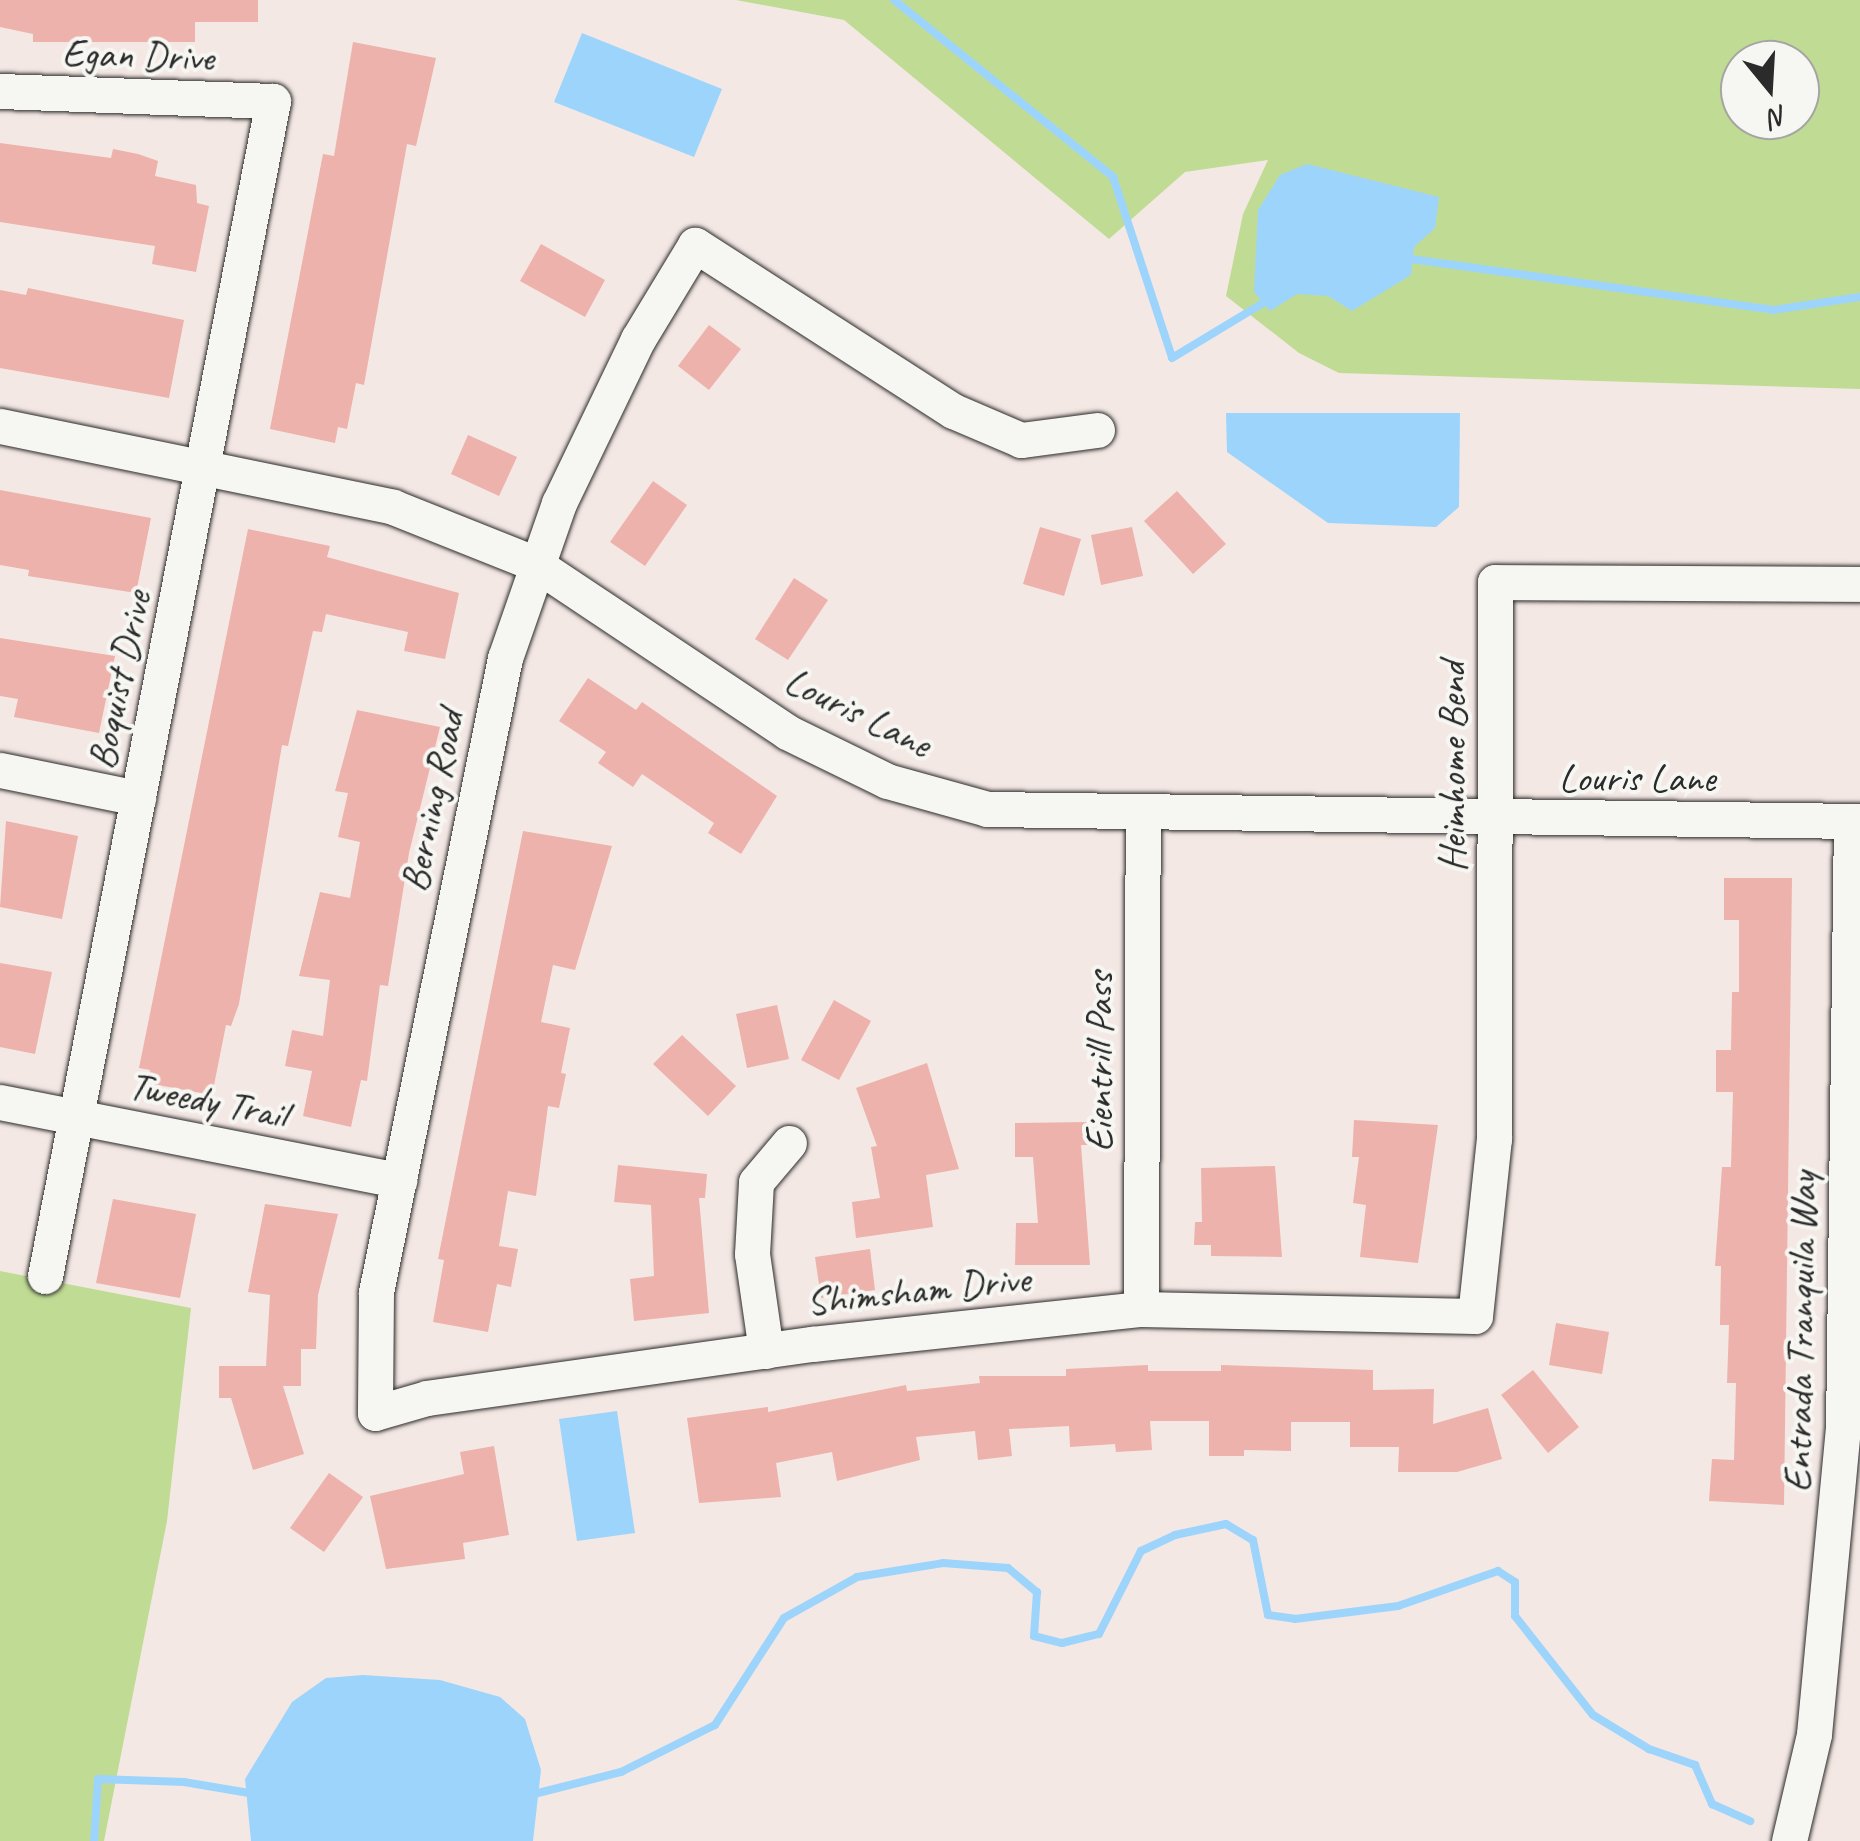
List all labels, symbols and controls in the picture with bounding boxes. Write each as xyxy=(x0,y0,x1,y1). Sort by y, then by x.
street label: Egan Drive xyxy=(61,28,215,82)
north arrow xyxy=(1720,40,1820,140)
text: N xyxy=(1765,98,1792,136)
street label: Boquist Drive xyxy=(77,587,161,773)
street label: Louris Lane xyxy=(777,656,939,768)
street label: Heimhome Bend xyxy=(1428,662,1476,872)
street label: Berning Road xyxy=(390,707,474,895)
street label: Louris Lane xyxy=(1559,754,1715,802)
street label: Eientrill Pass xyxy=(1075,972,1123,1152)
street label: Tweedy Trail xyxy=(124,1061,292,1139)
street label: Entrada Tranquila Way xyxy=(1773,1171,1827,1493)
street label: Shimsham Drive xyxy=(804,1254,1032,1326)

